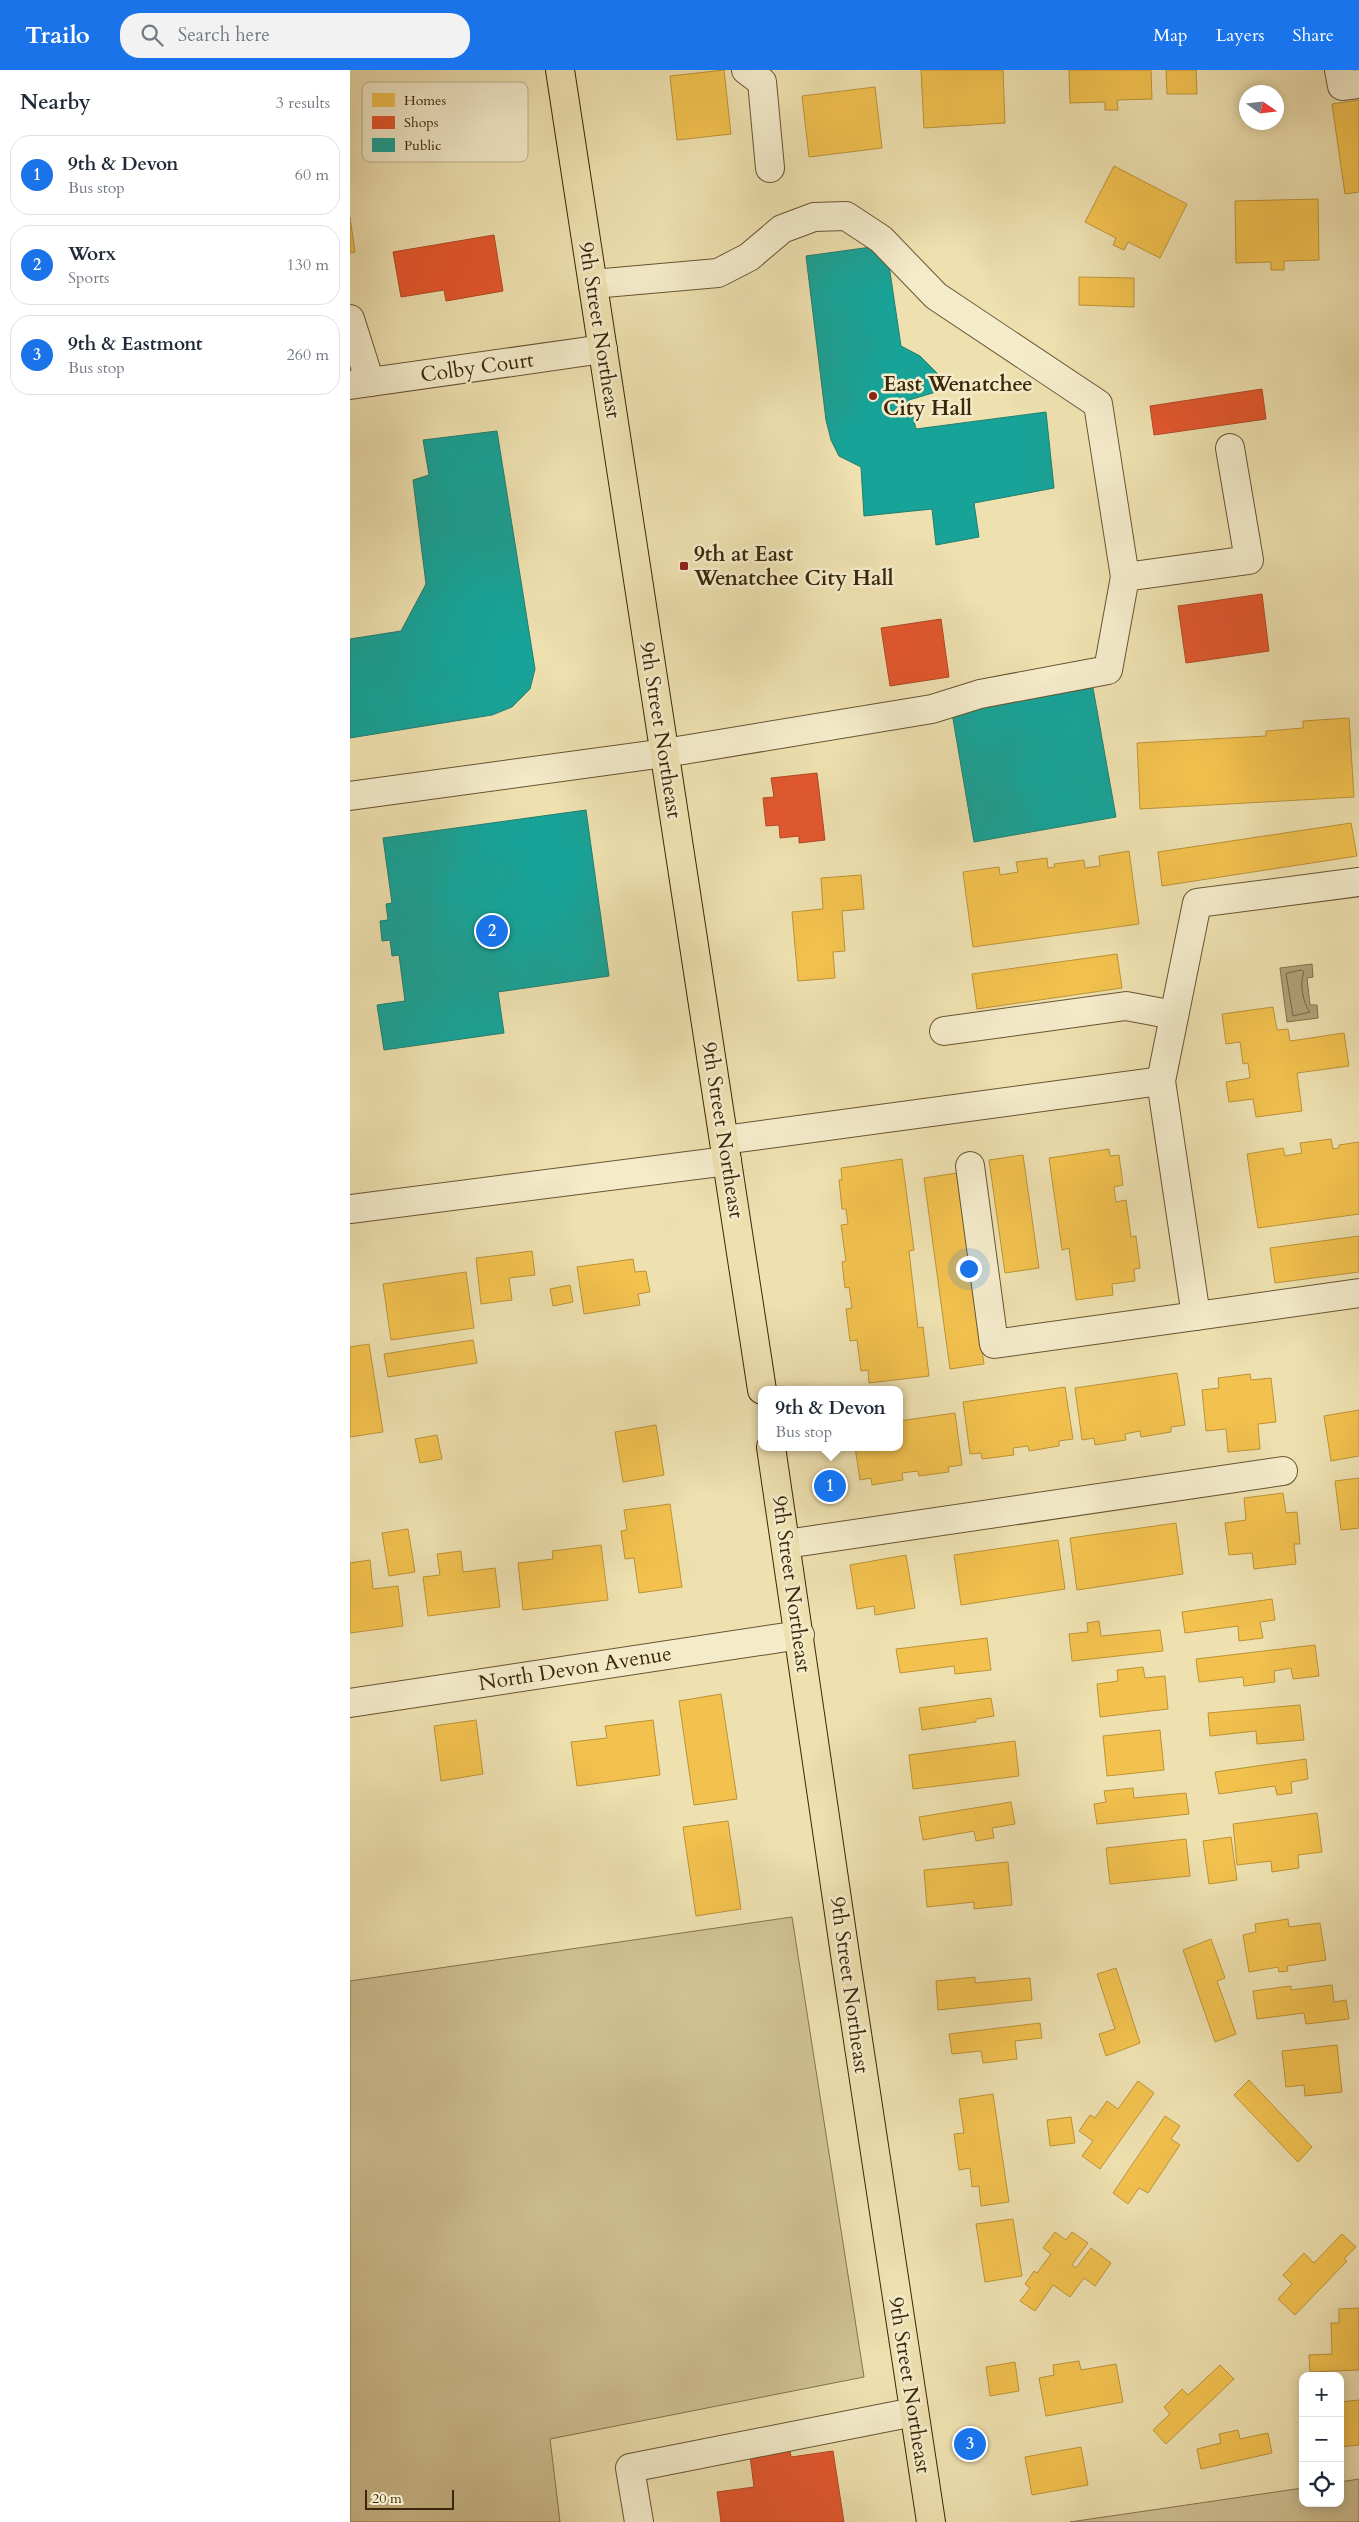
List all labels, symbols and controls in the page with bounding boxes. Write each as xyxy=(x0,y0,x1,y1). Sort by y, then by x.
search box xyxy=(120,13,470,58)
text: Trailo xyxy=(25,19,90,52)
icon: search xyxy=(138,21,166,49)
text: Search here xyxy=(178,22,270,48)
text: Map xyxy=(1153,23,1188,48)
text: Layers xyxy=(1216,23,1265,48)
text: Share xyxy=(1293,23,1334,48)
legend xyxy=(362,82,528,162)
north arrow xyxy=(1239,85,1284,130)
text: Nearby xyxy=(20,88,91,117)
text: Homes xyxy=(404,91,446,110)
text: 3 results xyxy=(276,92,330,114)
text: Shops xyxy=(404,113,439,132)
text: Public xyxy=(404,136,441,155)
text: 9th & Devon xyxy=(68,151,178,177)
text: 1 xyxy=(33,164,41,186)
text: 60 m xyxy=(295,164,329,186)
text: Bus stop xyxy=(68,177,125,199)
street label: 9th Street Northeast xyxy=(571,240,628,421)
text: Worx xyxy=(68,241,116,267)
text: 2 xyxy=(33,254,41,276)
text: 130 m xyxy=(287,254,329,276)
text: Sports xyxy=(68,267,109,289)
text: 9th & Eastmont xyxy=(68,331,203,357)
text: 3 xyxy=(33,344,41,366)
text: 260 m xyxy=(287,344,329,366)
street label: Colby Court xyxy=(419,345,536,390)
text: Bus stop xyxy=(68,357,125,379)
place label: East Wenatchee City Hall xyxy=(883,370,1033,423)
marker: East Wenatchee City Hall xyxy=(867,390,879,402)
place label: 9th at East Wenatchee City Hall xyxy=(693,540,894,593)
marker: 9th at East Wenatchee City Hall xyxy=(678,560,690,572)
street label: 9th Street Northeast xyxy=(632,640,689,821)
pin: 2 xyxy=(476,912,508,950)
street label: 9th Street Northeast xyxy=(694,1040,751,1221)
your location xyxy=(956,1256,982,1282)
popup xyxy=(758,1386,903,1451)
text: 9th & Devon xyxy=(775,1395,886,1421)
text: Bus stop xyxy=(775,1421,832,1443)
pin: 1 xyxy=(814,1467,846,1505)
street label: 9th Street Northeast xyxy=(765,1494,818,1675)
street label: North Devon Avenue xyxy=(477,1639,674,1698)
street label: 9th Street Northeast xyxy=(823,1895,876,2076)
street label: 9th Street Northeast xyxy=(881,2295,938,2476)
map controls xyxy=(1299,2372,1344,2507)
button: + xyxy=(1299,2372,1344,2417)
button: − xyxy=(1299,2417,1344,2462)
pin: 3 xyxy=(954,2425,986,2463)
button: locate xyxy=(1299,2462,1344,2507)
scale bar xyxy=(365,2487,454,2510)
text: 20 m xyxy=(372,2489,402,2508)

